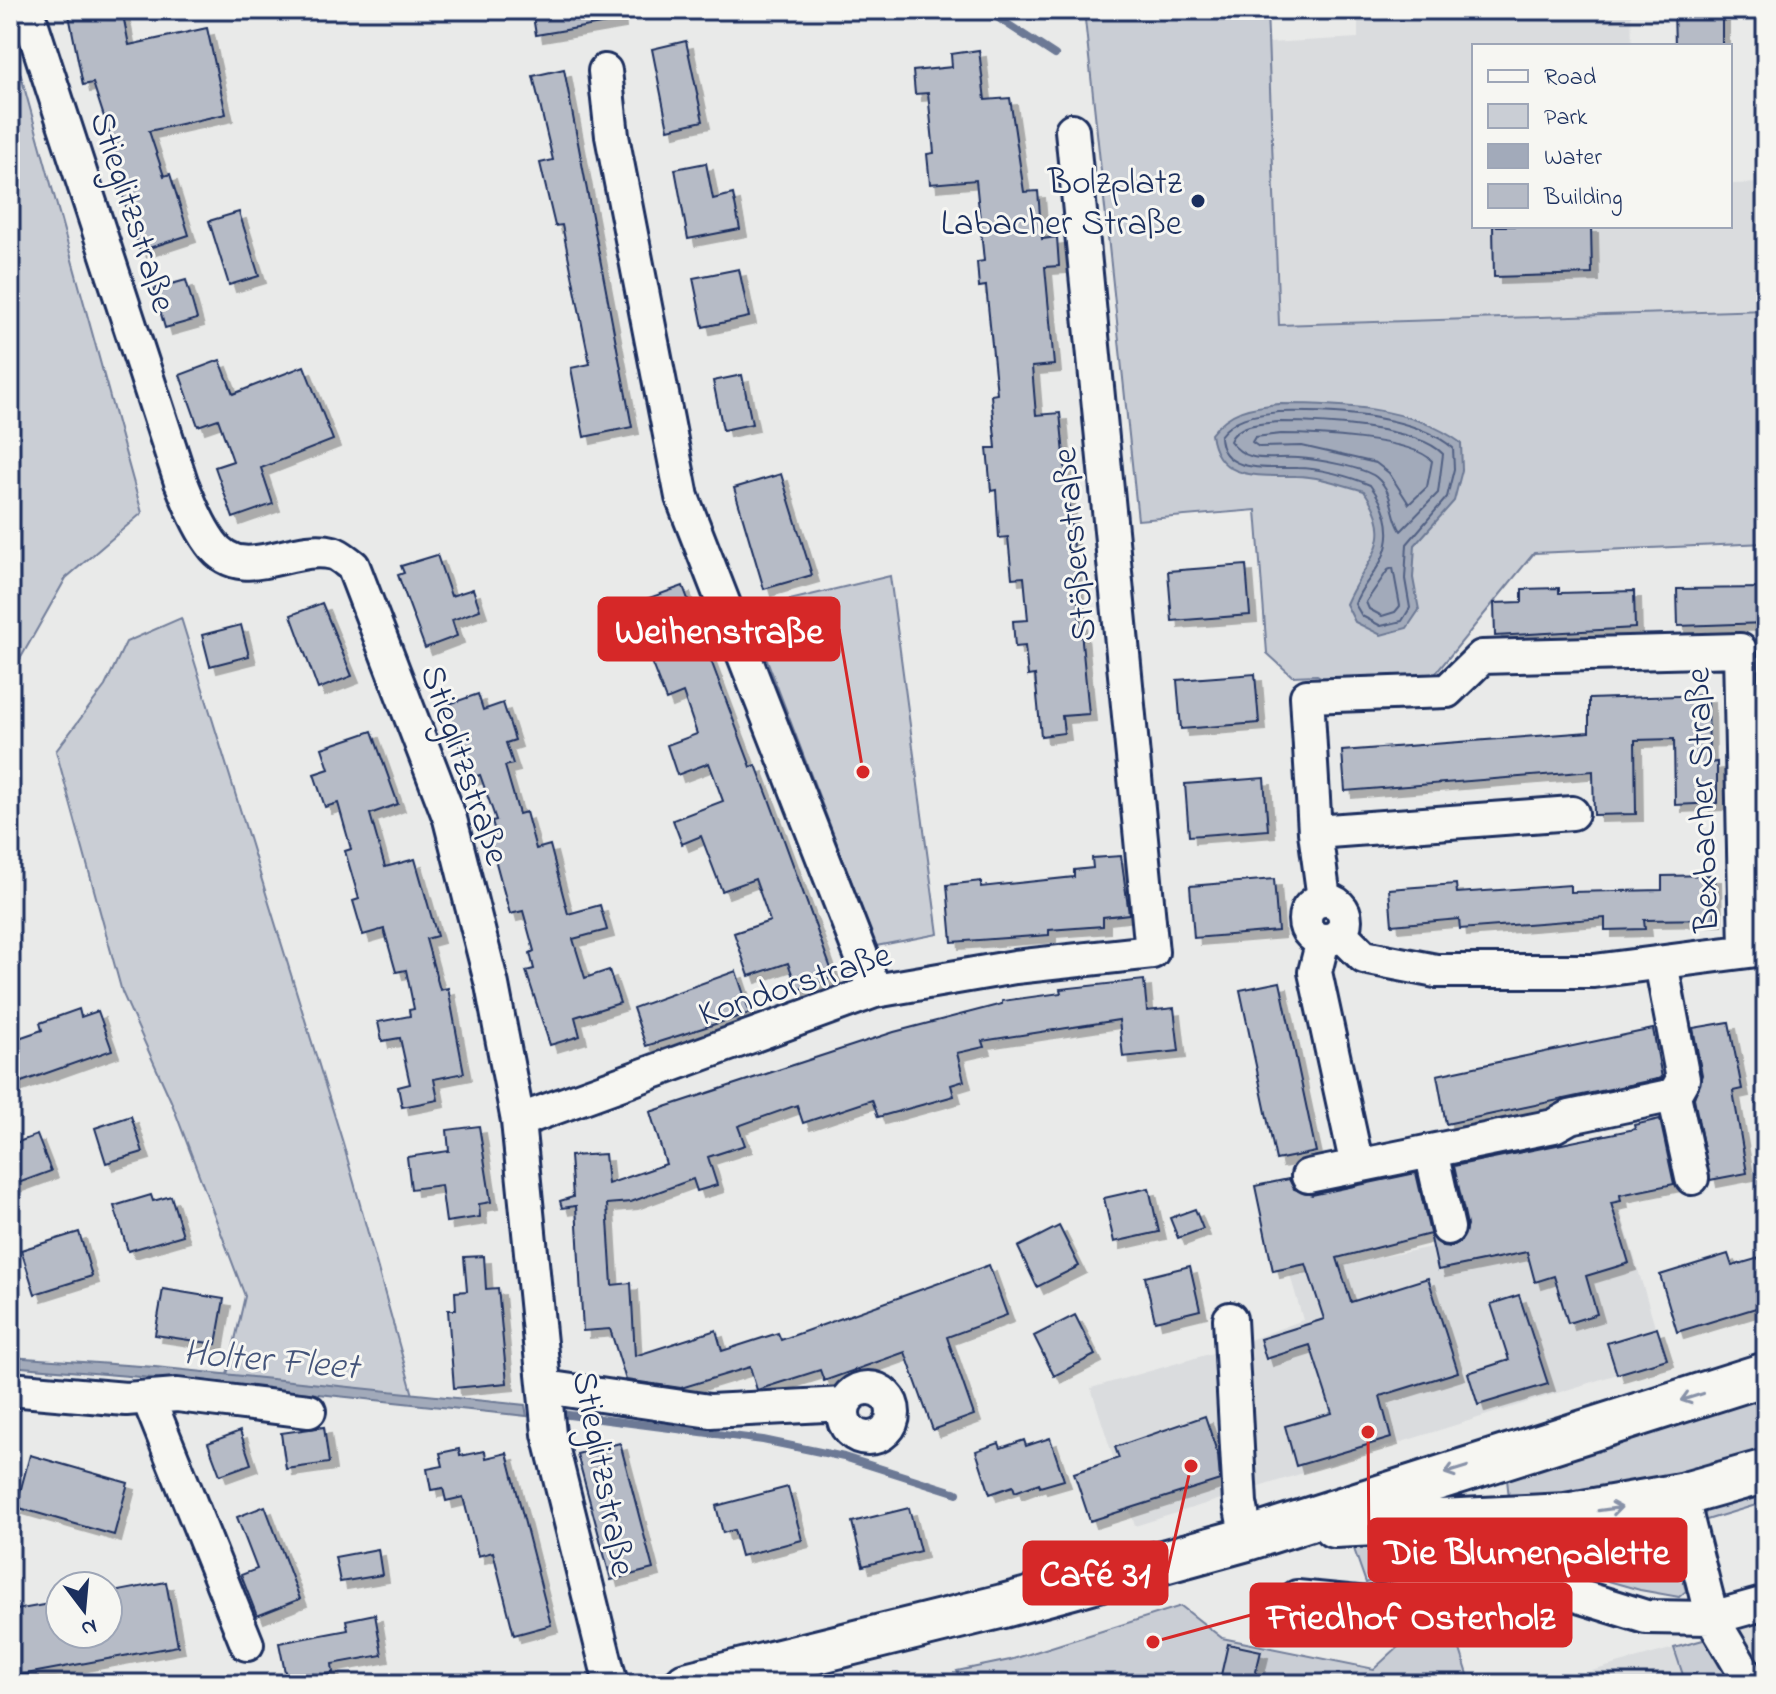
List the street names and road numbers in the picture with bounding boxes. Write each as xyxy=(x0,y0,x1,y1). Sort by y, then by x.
street label: Stieglitzstraße xyxy=(73,105,188,320)
street label: Stößerstraße xyxy=(1040,444,1113,644)
street label: Stieglitzstraße xyxy=(404,658,522,873)
street label: Bexbacher Straße xyxy=(1673,666,1736,934)
street label: Kondorstraße xyxy=(692,930,900,1042)
street label: Stieglitzstraße xyxy=(556,1367,648,1582)

